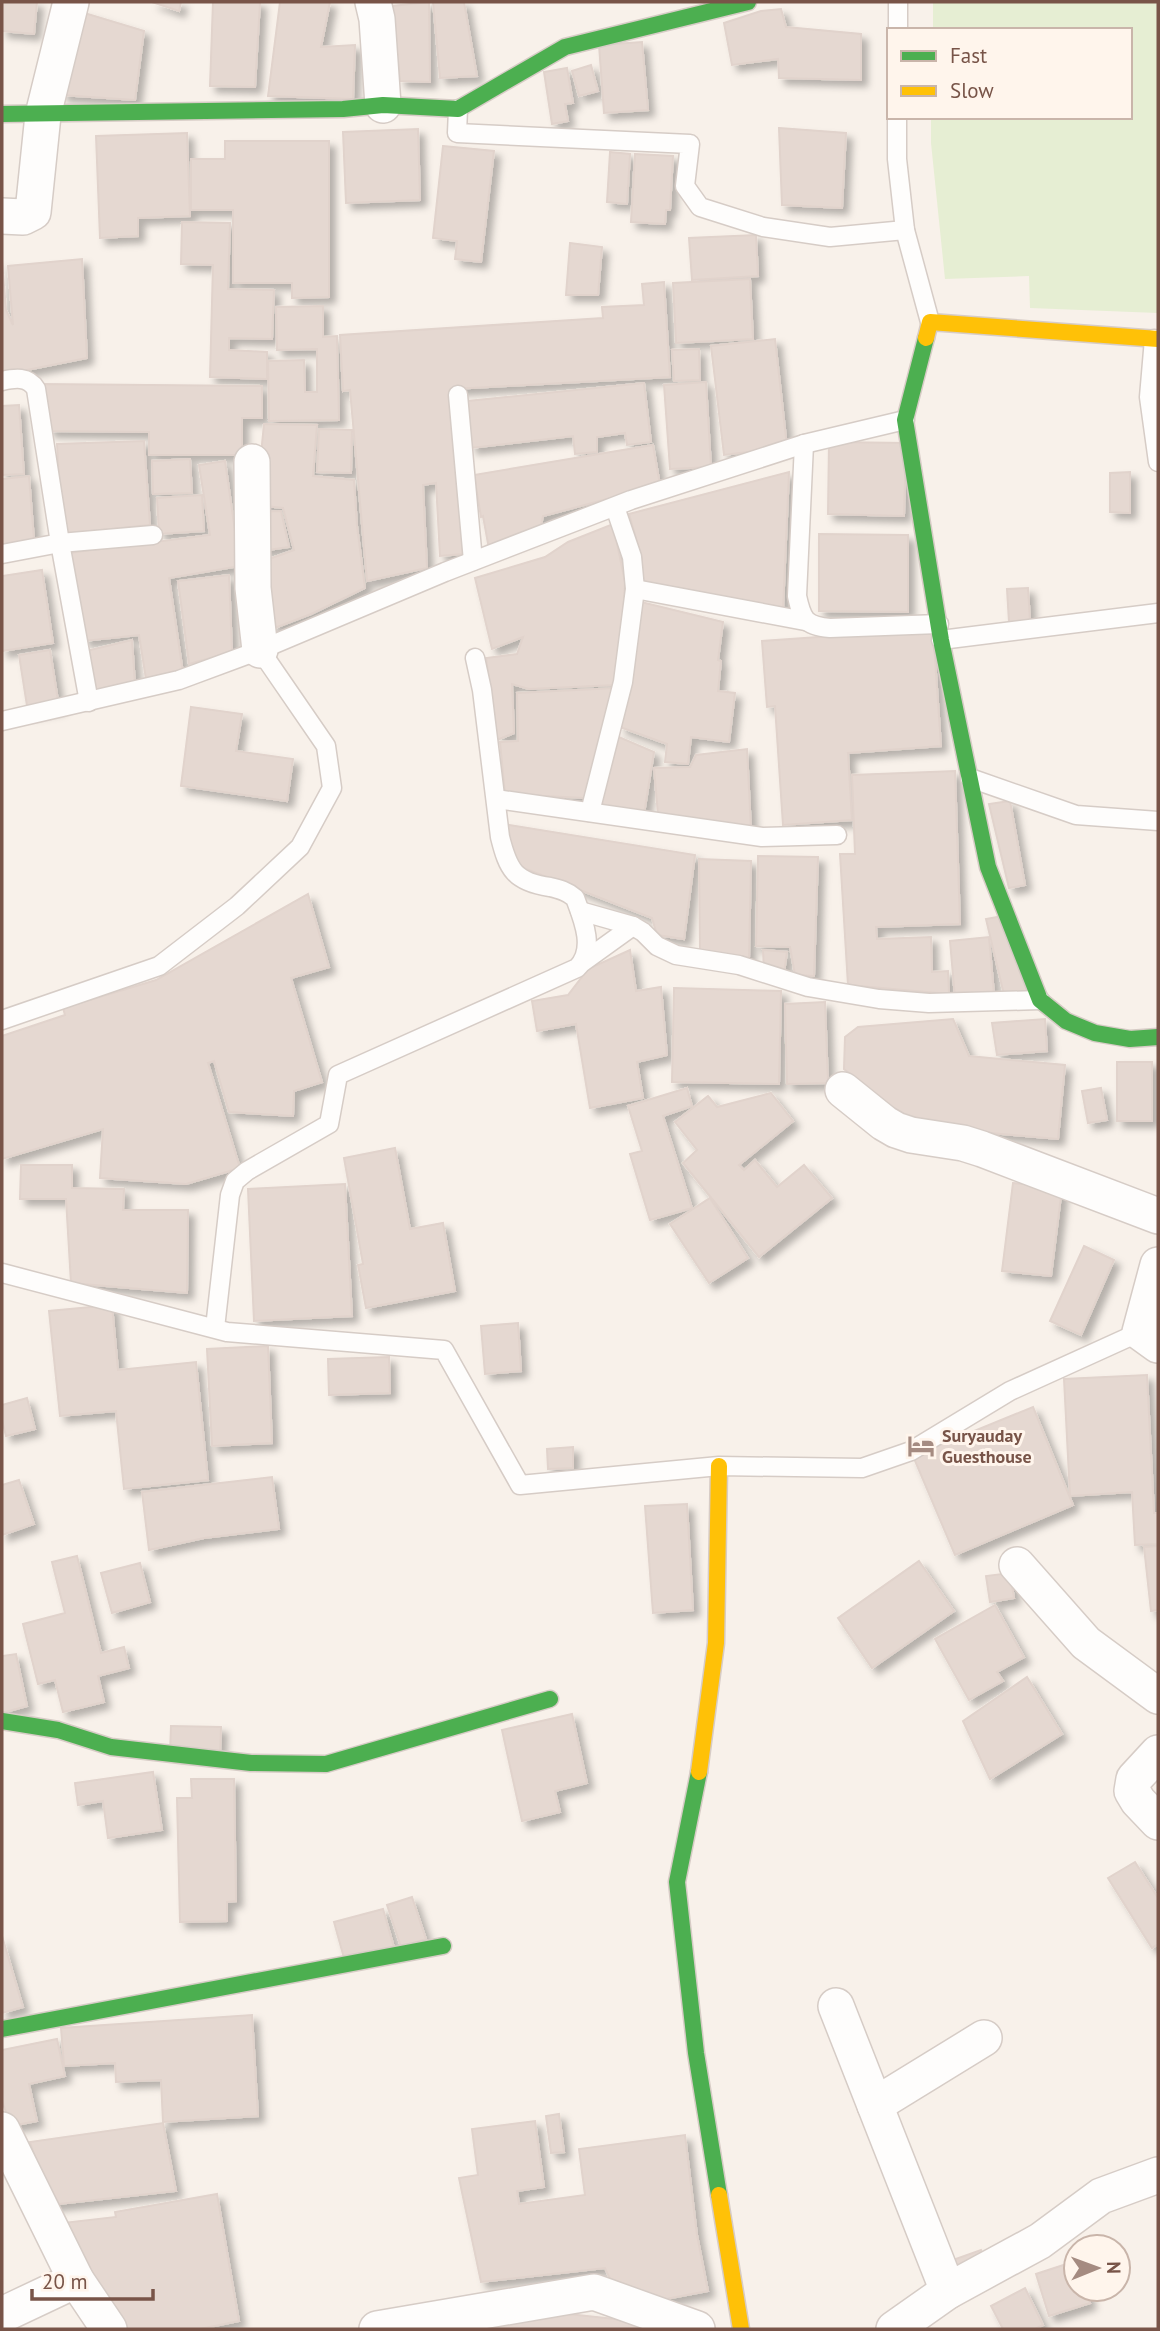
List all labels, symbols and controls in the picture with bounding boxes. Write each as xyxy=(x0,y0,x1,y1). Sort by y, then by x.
legend xyxy=(887,28,1132,119)
text: Fast xyxy=(950,42,987,69)
text: Slow xyxy=(950,77,994,104)
place label: Suryauday Guesthouse xyxy=(942,1424,1032,1468)
hotel icon: Suryauday Guesthouse xyxy=(906,1431,936,1461)
north arrow xyxy=(1062,2233,1132,2303)
scale bar xyxy=(32,2258,152,2302)
text: N xyxy=(1102,2261,1126,2274)
text: 20 m xyxy=(42,2268,88,2295)

